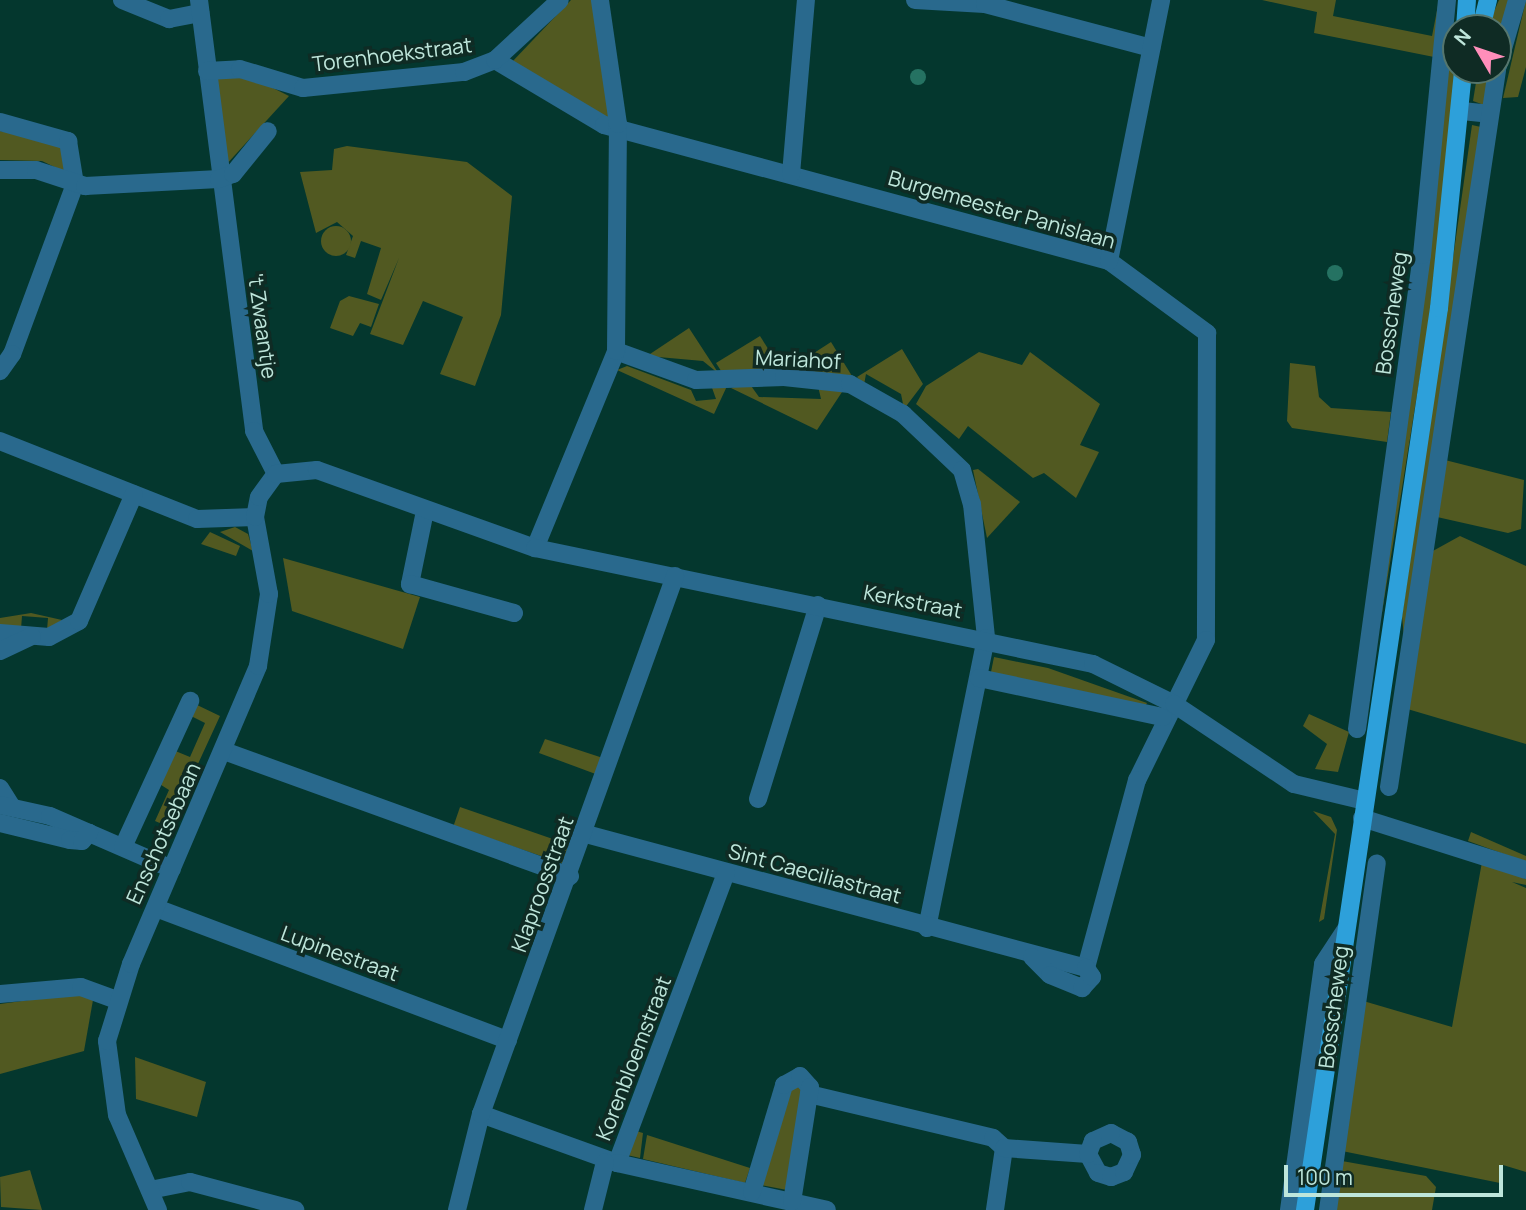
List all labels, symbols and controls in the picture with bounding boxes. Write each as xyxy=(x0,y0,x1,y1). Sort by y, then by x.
north arrow xyxy=(1442,14,1512,84)
text: N xyxy=(1448,24,1477,51)
street label: Torenhoekstraat xyxy=(311,32,473,76)
street label: Burgemeester Panislaan xyxy=(885,164,1119,254)
street label: Bosscheweg xyxy=(1370,250,1412,376)
street label: 't Zwaantje xyxy=(243,272,283,380)
street label: Mariahof xyxy=(755,344,841,374)
street label: Kerkstraat xyxy=(862,579,964,623)
street label: Enschotsebaan xyxy=(121,758,205,908)
street label: Klaproosstraat xyxy=(506,813,578,955)
street label: Sint Caeciliastraat xyxy=(726,838,904,908)
street label: Lupinestraat xyxy=(278,920,402,986)
street label: Bosscheweg xyxy=(1313,944,1353,1070)
street label: Korenbloemstraat xyxy=(590,972,676,1144)
scale bar xyxy=(1288,1150,1507,1194)
text: 100 m xyxy=(1297,1163,1353,1191)

